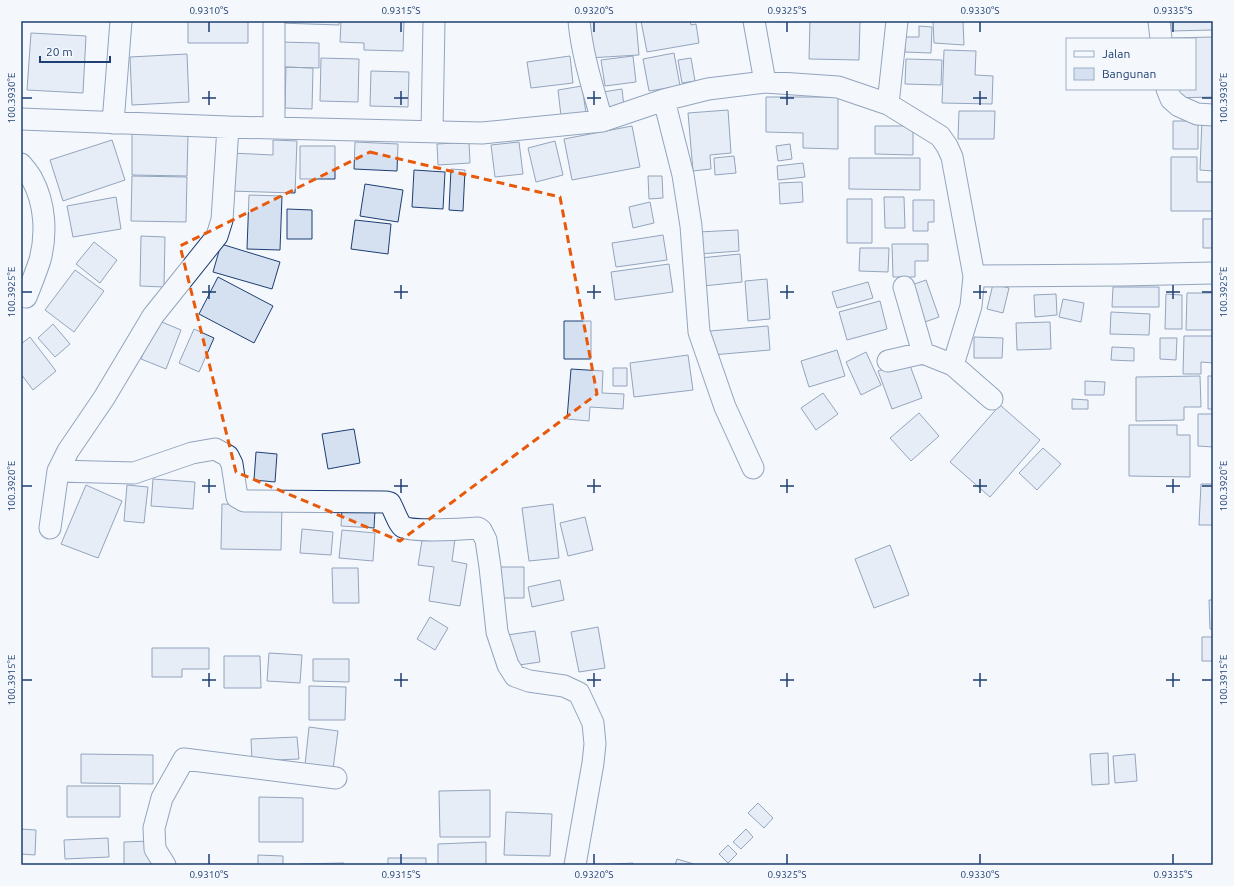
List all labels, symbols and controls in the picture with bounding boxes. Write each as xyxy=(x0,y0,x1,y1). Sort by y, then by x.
text: 0.9310°S xyxy=(189,5,229,16)
text: 0.9315°S xyxy=(381,5,421,16)
text: 0.9320°S xyxy=(574,5,614,16)
text: 0.9325°S xyxy=(767,5,807,16)
text: 0.9330°S xyxy=(960,5,1000,16)
text: 0.9335°S xyxy=(1153,5,1193,16)
scale bar xyxy=(40,38,110,64)
legend xyxy=(1066,38,1196,90)
text: 20 m xyxy=(46,45,73,58)
text: Jalan xyxy=(1102,47,1130,60)
text: Bangunan xyxy=(1102,67,1156,80)
text: 100.3930°E xyxy=(6,72,17,123)
text: 100.3930°E xyxy=(1218,72,1229,123)
text: 100.3925°E xyxy=(6,266,17,317)
text: 100.3925°E xyxy=(1218,266,1229,317)
text: 100.3920°E xyxy=(6,460,17,511)
text: 100.3920°E xyxy=(1218,460,1229,511)
text: 100.3915°E xyxy=(6,654,17,705)
text: 100.3915°E xyxy=(1218,654,1229,705)
text: 0.9310°S xyxy=(189,869,229,880)
text: 0.9315°S xyxy=(381,869,421,880)
text: 0.9320°S xyxy=(574,869,614,880)
text: 0.9325°S xyxy=(767,869,807,880)
text: 0.9330°S xyxy=(960,869,1000,880)
text: 0.9335°S xyxy=(1153,869,1193,880)

